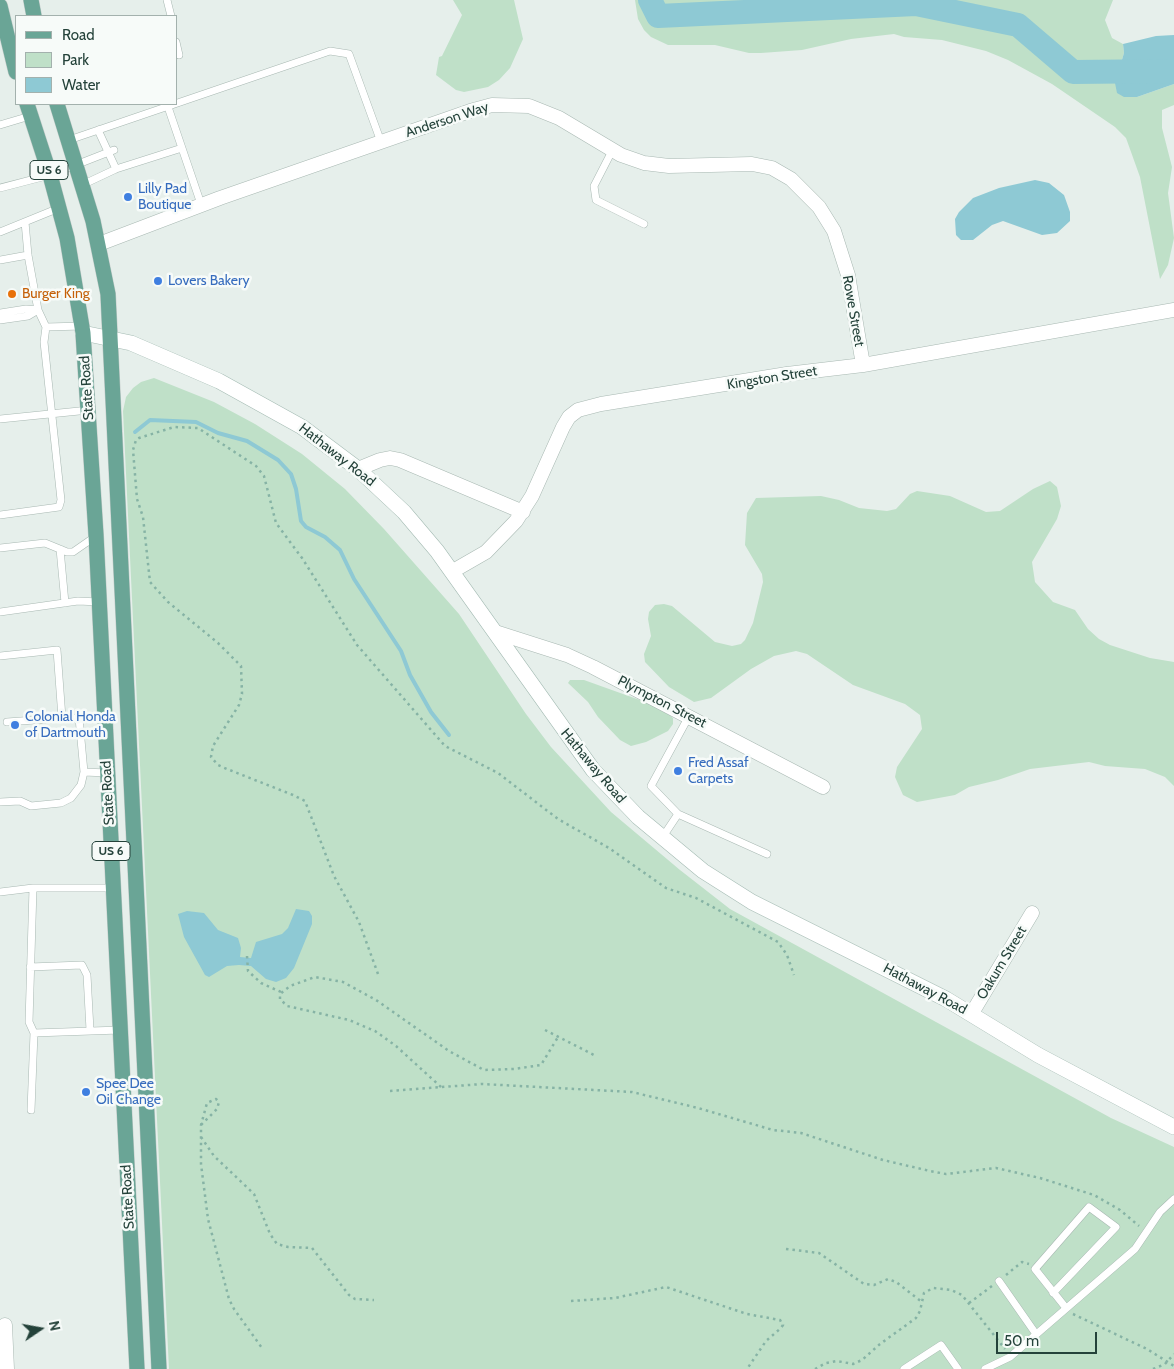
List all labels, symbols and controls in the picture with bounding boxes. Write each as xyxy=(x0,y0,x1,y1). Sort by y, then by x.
legend xyxy=(15,15,178,105)
text: Road xyxy=(62,26,95,44)
text: Park xyxy=(62,51,89,69)
text: Water xyxy=(62,76,100,94)
street label: Anderson Way xyxy=(403,99,491,141)
road number: US 6 xyxy=(30,160,68,180)
place label: Lilly Pad Boutique xyxy=(138,181,191,213)
marker: Lilly Pad Boutique xyxy=(122,191,134,203)
place label: Lovers Bakery xyxy=(168,273,249,289)
street label: Rowe Street xyxy=(838,274,868,348)
marker: Lovers Bakery xyxy=(152,275,164,287)
place label: Burger King xyxy=(22,286,90,302)
marker: Burger King xyxy=(6,288,18,300)
street label: State Road xyxy=(76,355,98,421)
street label: Kingston Street xyxy=(726,363,818,393)
street label: Hathaway Road xyxy=(295,420,379,490)
street label: Plympton Street xyxy=(615,672,709,732)
place label: Colonial Honda of Dartmouth xyxy=(25,709,116,742)
marker: Colonial Honda of Dartmouth xyxy=(9,719,21,731)
street label: Hathaway Road xyxy=(557,725,629,807)
place label: Fred Assaf Carpets xyxy=(688,755,749,788)
street label: State Road xyxy=(98,760,118,826)
marker: Fred Assaf Carpets xyxy=(672,765,684,777)
road number: US 6 xyxy=(92,841,130,860)
street label: Oakum Street xyxy=(974,923,1030,1003)
street label: Hathaway Road xyxy=(880,960,970,1018)
place label: Spee Dee Oil Change xyxy=(96,1076,161,1108)
marker: Spee Dee Oil Change xyxy=(80,1086,92,1098)
street label: State Road xyxy=(118,1164,138,1230)
north arrow xyxy=(15,1304,65,1354)
text: N xyxy=(45,1319,65,1333)
scale bar xyxy=(999,1322,1100,1354)
text: 50 m xyxy=(1004,1332,1039,1350)

